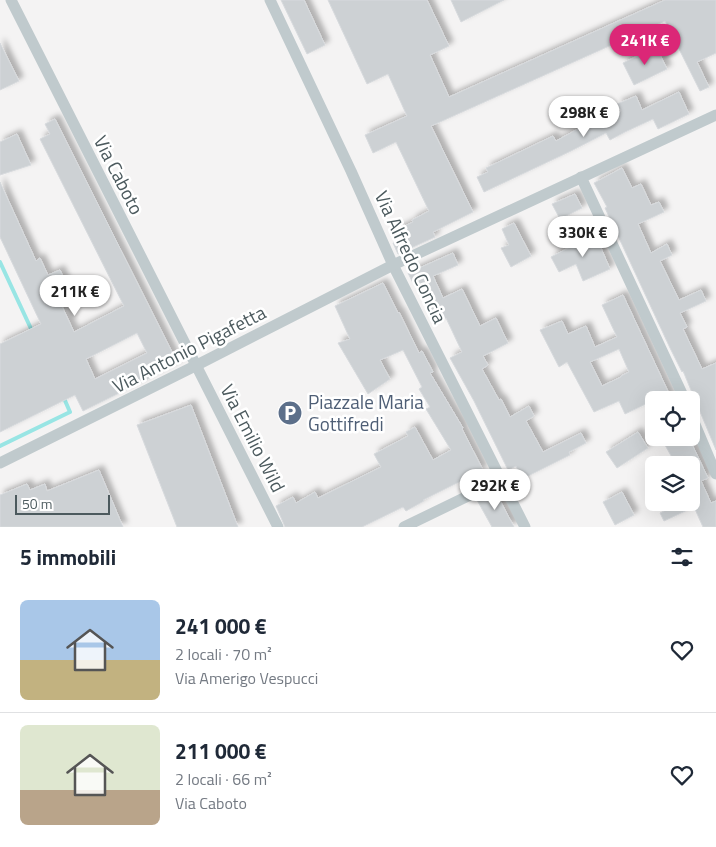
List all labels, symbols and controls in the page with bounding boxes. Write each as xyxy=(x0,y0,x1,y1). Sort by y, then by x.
pin: 241K € xyxy=(604,23,686,66)
text: 241K € xyxy=(621,28,669,52)
pin: 298K € xyxy=(543,96,625,138)
text: 298K € xyxy=(560,100,608,124)
street label: Via Caboto xyxy=(87,130,152,219)
street label: Via Alfredo Concia xyxy=(368,186,455,328)
pin: 330K € xyxy=(542,216,624,258)
text: 330K € xyxy=(559,220,607,244)
pin: 211K € xyxy=(34,274,116,317)
text: 211K € xyxy=(51,279,99,303)
street label: Via Antonio Pigafetta xyxy=(107,297,271,400)
street label: Via Emilio Wild xyxy=(214,379,293,497)
place label: Piazzale Maria Gottifredi xyxy=(308,387,424,438)
map controls xyxy=(645,391,700,511)
button: locate xyxy=(645,391,700,446)
parking icon: Piazzale Maria Gottifredi xyxy=(277,400,303,426)
button: layers xyxy=(645,456,700,511)
pin: 292K € xyxy=(454,468,536,511)
text: 292K € xyxy=(471,473,519,497)
scale bar xyxy=(15,492,110,515)
text: 50 m xyxy=(22,493,52,514)
text: 5 immobili xyxy=(20,541,116,573)
icon: filters xyxy=(668,543,696,571)
text: 241 000 € xyxy=(175,610,267,642)
icon: home xyxy=(60,620,120,680)
icon: heart xyxy=(668,636,696,664)
text: 2 locali · 70 m² xyxy=(175,642,272,666)
text: Via Amerigo Vespucci xyxy=(175,666,318,690)
text: 211 000 € xyxy=(175,735,267,767)
icon: home xyxy=(60,745,120,805)
icon: heart xyxy=(668,761,696,789)
text: 2 locali · 66 m² xyxy=(175,767,272,791)
text: Via Caboto xyxy=(175,791,247,815)

